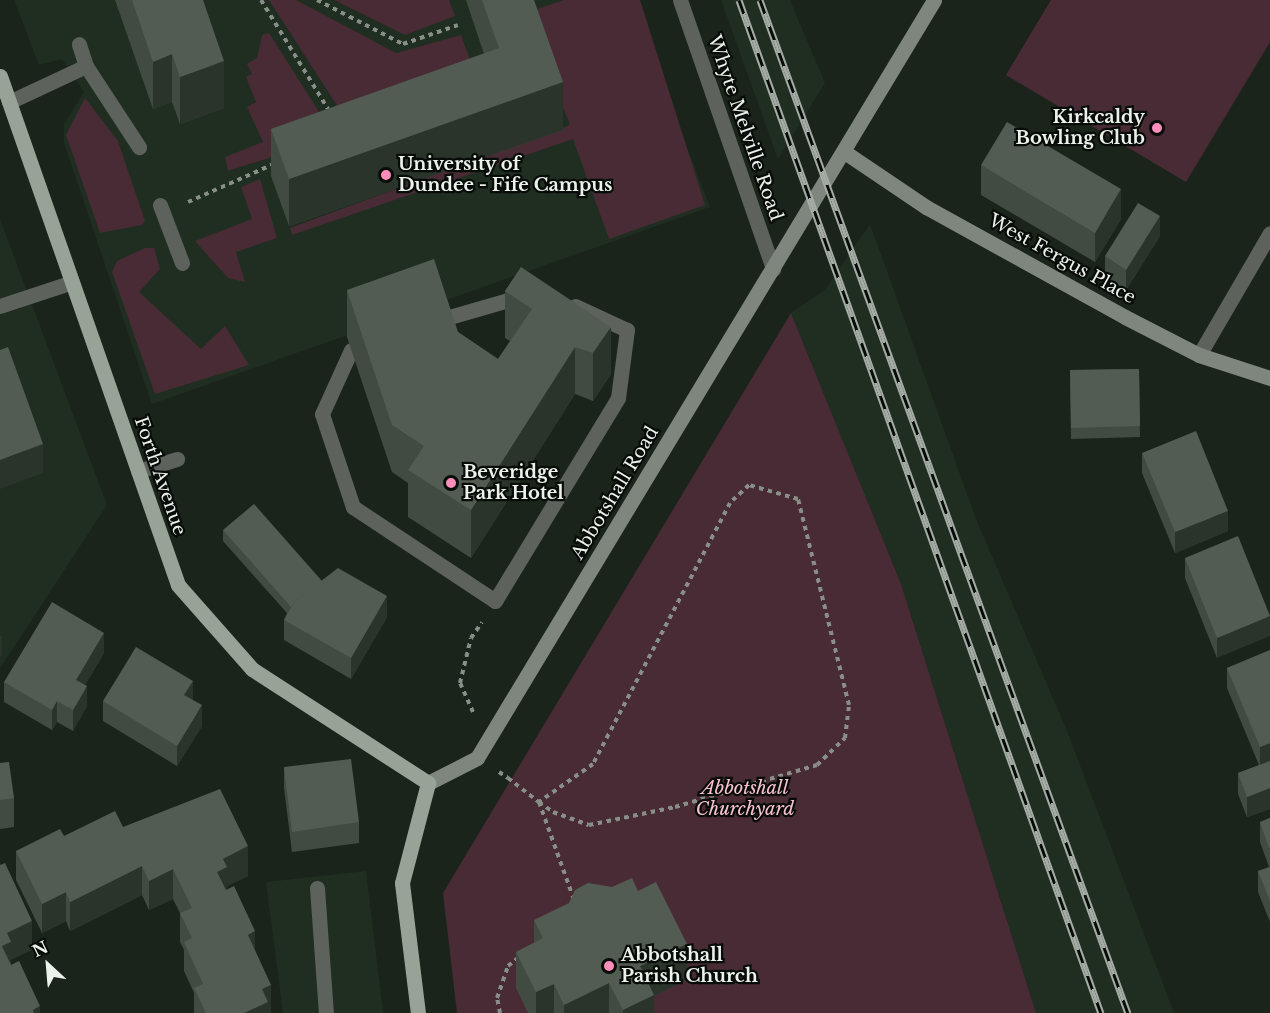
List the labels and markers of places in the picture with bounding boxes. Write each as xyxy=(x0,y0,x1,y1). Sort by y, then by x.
place label: Kirkcaldy Bowling Club xyxy=(1015,107,1145,150)
marker: Kirkcaldy Bowling Club xyxy=(1150,121,1164,135)
place label: University of Dundee - Fife Campus xyxy=(398,154,612,196)
marker: University of Dundee - Fife Campus xyxy=(379,168,393,182)
place label: Beveridge Park Hotel xyxy=(463,462,564,504)
marker: Beveridge Park Hotel xyxy=(444,476,458,490)
place label: Abbotshall Parish Church xyxy=(621,945,758,988)
marker: Abbotshall Parish Church xyxy=(602,959,616,973)

